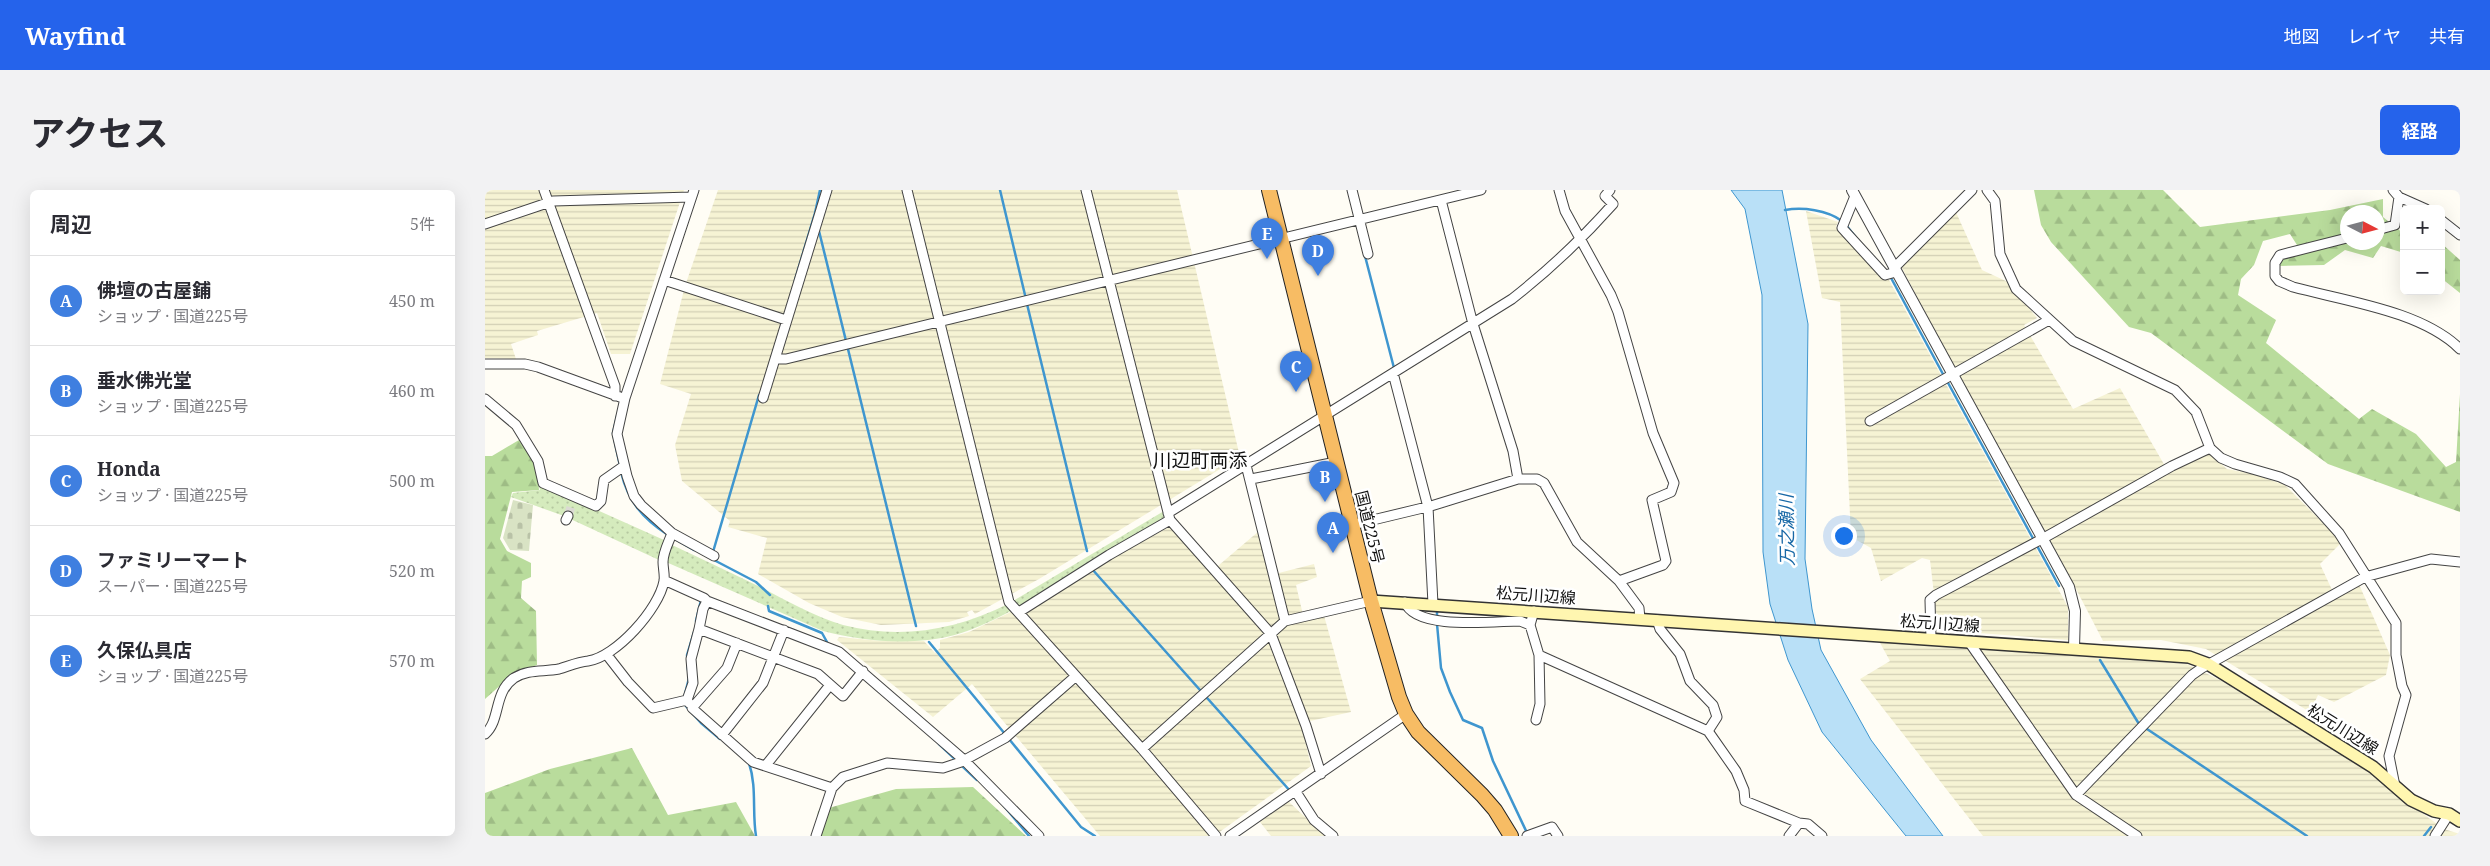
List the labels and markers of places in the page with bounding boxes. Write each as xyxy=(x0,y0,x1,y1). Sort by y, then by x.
pin: E xyxy=(1251,218,1283,259)
pin: D xyxy=(1302,235,1334,276)
pin: C xyxy=(1280,351,1312,392)
pin: B xyxy=(1309,461,1341,502)
pin: A xyxy=(1317,512,1349,553)

